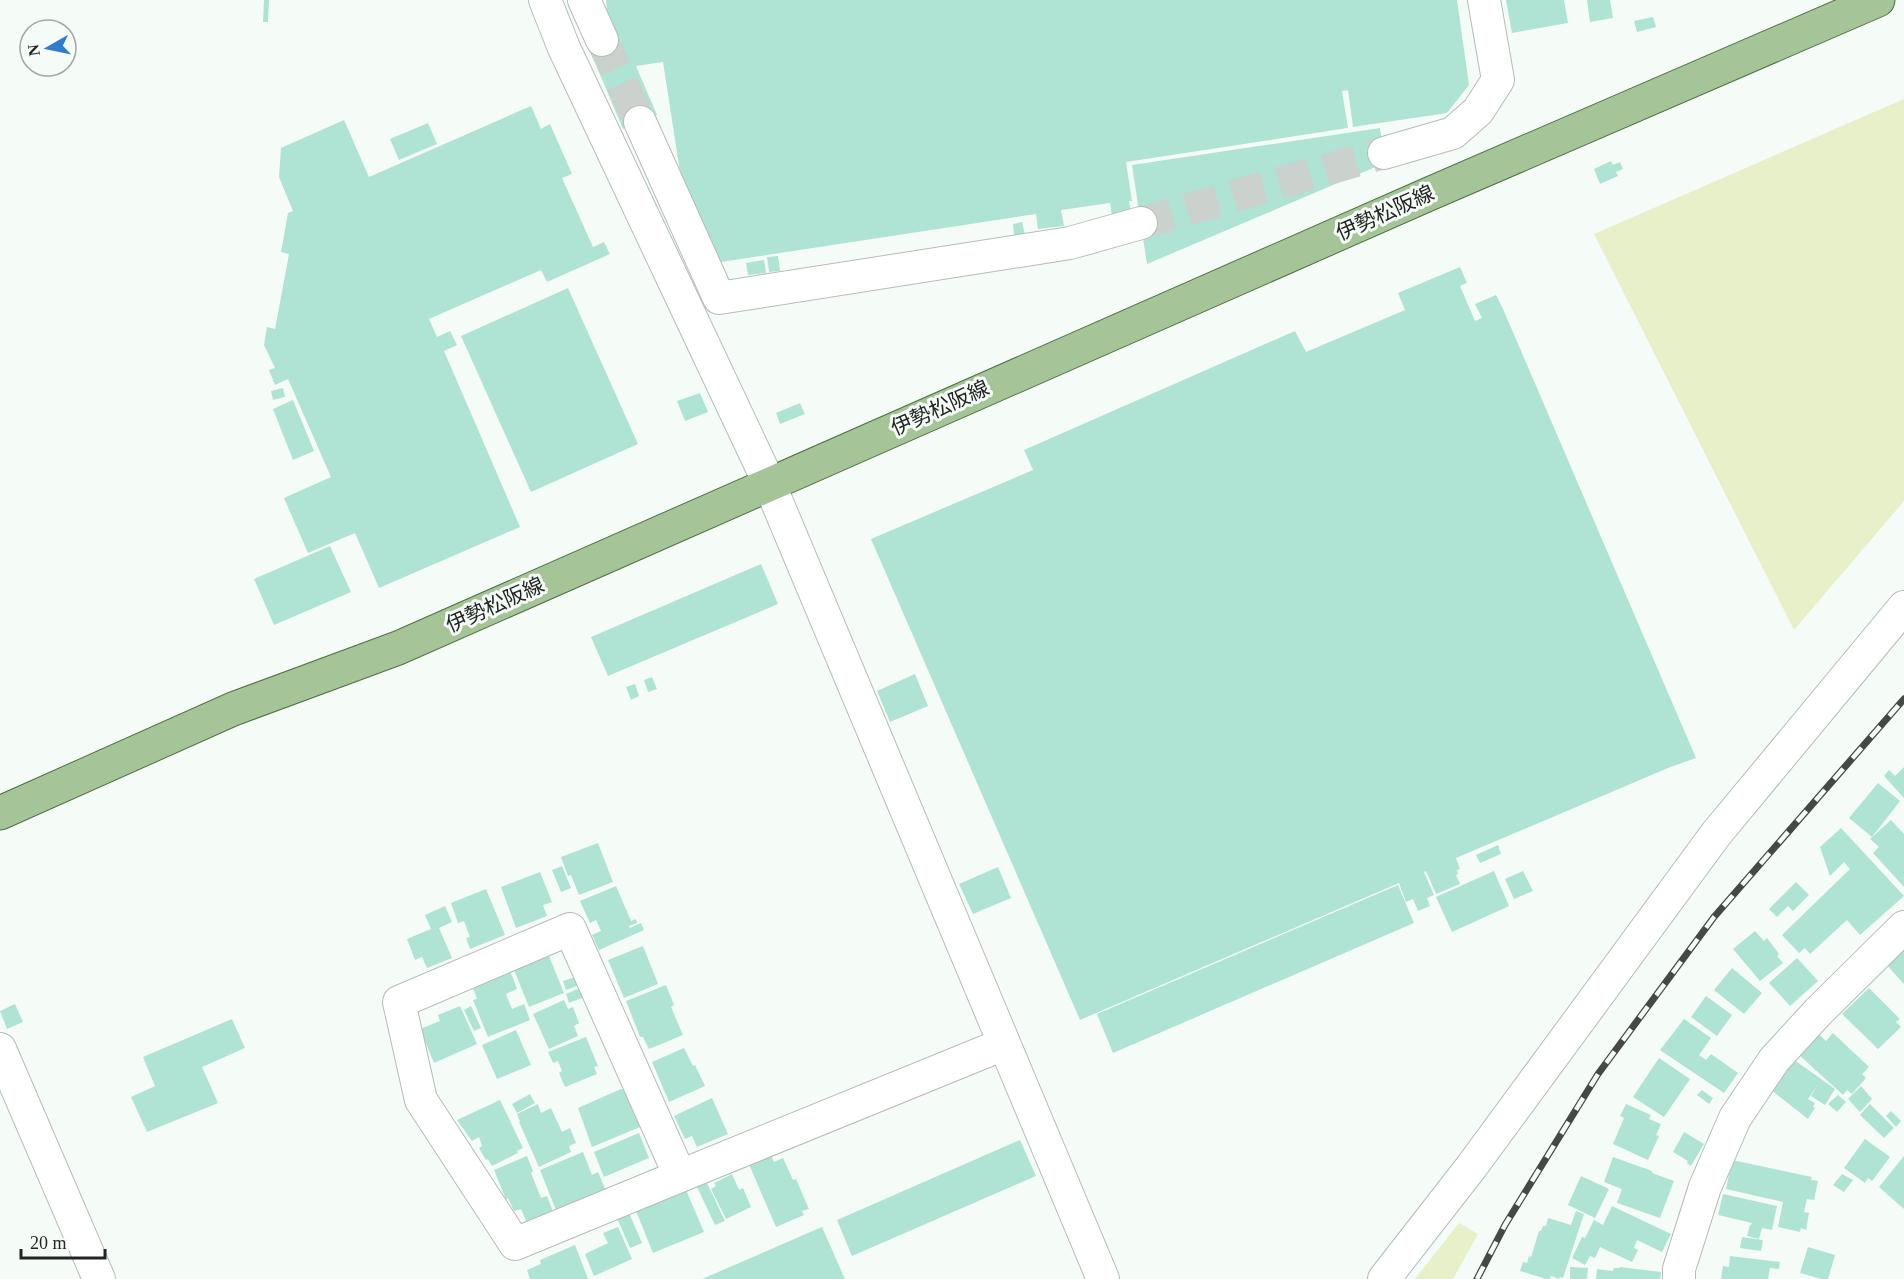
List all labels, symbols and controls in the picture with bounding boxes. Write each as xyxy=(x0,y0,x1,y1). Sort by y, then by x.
north arrow xyxy=(18,18,78,78)
text: N xyxy=(24,43,43,57)
street label: 伊勢松阪線 xyxy=(1332,181,1438,245)
street label: 伊勢松阪線 xyxy=(887,376,993,440)
street label: 伊勢松阪線 xyxy=(442,573,548,637)
scale bar xyxy=(21,1222,105,1260)
text: 20 m xyxy=(30,1233,67,1253)

